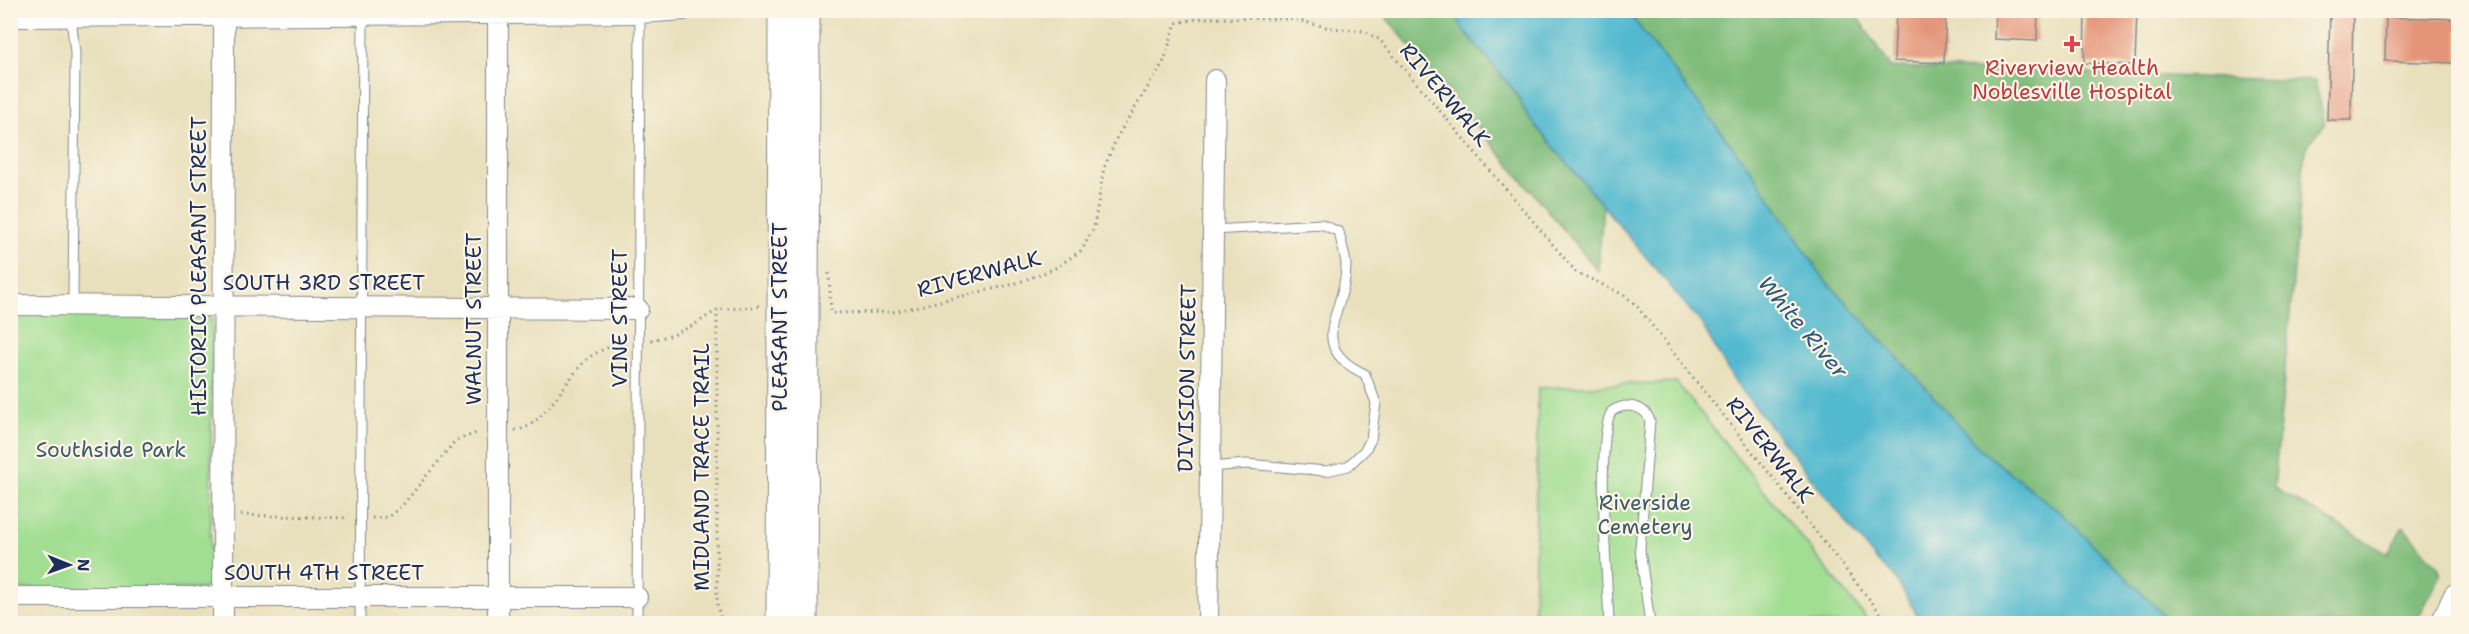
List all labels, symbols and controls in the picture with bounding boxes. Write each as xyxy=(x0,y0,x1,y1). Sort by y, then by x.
marker: Riverview Health Noblesville Hospital xyxy=(2063,35,2081,53)
street label: RIVERWALK xyxy=(1393,37,1497,153)
place label: Riverview Health Noblesville Hospital xyxy=(1972,54,2173,106)
street label: HISTORIC PLEASANT STREET xyxy=(185,116,213,416)
street label: PLEASANT STREET xyxy=(766,222,794,412)
street label: WALNUT STREET xyxy=(460,233,488,405)
street label: RIVERWALK xyxy=(914,244,1044,304)
street label: VINE STREET xyxy=(606,249,634,387)
street label: SOUTH 3RD STREET xyxy=(223,269,425,297)
water label: White River xyxy=(1752,270,1855,385)
street label: DIVISION STREET xyxy=(1171,284,1203,472)
street label: MIDLAND TRACE TRAIL xyxy=(688,343,716,591)
street label: RIVERWALK xyxy=(1720,391,1820,509)
park label: Southside Park xyxy=(36,436,186,464)
park label: Riverside Cemetery xyxy=(1597,489,1693,541)
north arrow xyxy=(39,535,99,595)
text: N xyxy=(73,559,94,572)
street label: SOUTH 4TH STREET xyxy=(224,559,424,587)

